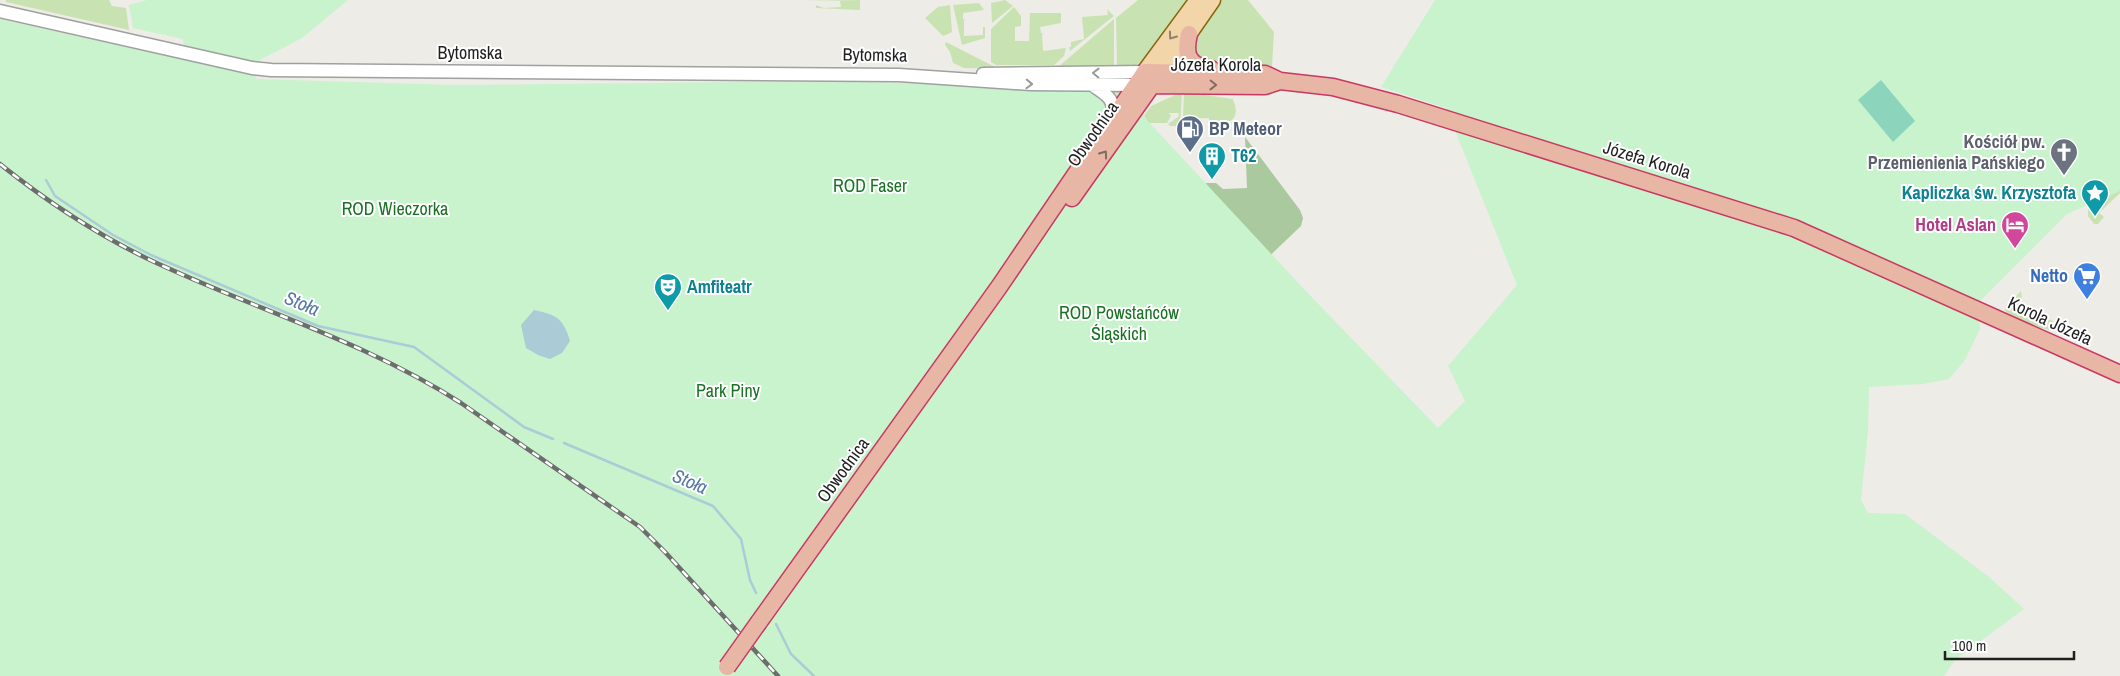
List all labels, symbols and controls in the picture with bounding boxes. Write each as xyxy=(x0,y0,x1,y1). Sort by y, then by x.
one-way arrow xyxy=(1169,30,1177,39)
street label: Bytomska xyxy=(438,40,502,65)
street label: Bytomska xyxy=(842,41,908,68)
street label: Józefa Korola xyxy=(1171,52,1261,77)
one-way arrow xyxy=(1092,68,1100,78)
one-way arrow xyxy=(1026,79,1033,89)
one-way arrow xyxy=(1209,80,1217,90)
street label: Obwodnica xyxy=(1061,96,1124,171)
fuel station icon: BP Meteor xyxy=(1175,114,1205,153)
place label: BP Meteor xyxy=(1209,116,1282,141)
place label: Kościół pw. Przemienienia Pańskiego xyxy=(1868,129,2045,175)
street label: Józefa Korola xyxy=(1600,134,1694,185)
church icon: Kościół pw. Przemienienia Pańskiego xyxy=(2049,137,2079,176)
building icon: T62 xyxy=(1197,141,1227,180)
place label: T62 xyxy=(1231,143,1256,168)
one-way arrow xyxy=(1098,150,1107,160)
park label: ROD Faser xyxy=(833,173,907,198)
place icon: Kapliczka św. Krzysztofa xyxy=(2080,178,2110,217)
place label: Kapliczka św. Krzysztofa xyxy=(1902,180,2077,205)
park label: ROD Wieczorka xyxy=(342,196,448,221)
hotel icon: Hotel Aslan xyxy=(2000,210,2030,249)
place label: Hotel Aslan xyxy=(1915,212,1996,237)
supermarket icon: Netto xyxy=(2072,261,2102,300)
place label: Netto xyxy=(2030,263,2068,288)
theatre icon: Amfiteatr xyxy=(653,272,683,311)
place label: Amfiteatr xyxy=(687,274,752,299)
water label: Stoła xyxy=(281,284,324,322)
street label: Korola Józefa xyxy=(2004,290,2096,351)
park label: ROD Powstańców Śląskich xyxy=(1059,300,1179,346)
park label: Park Piny xyxy=(696,378,761,403)
street label: Obwodnica xyxy=(811,432,875,507)
water label: Stoła xyxy=(669,462,712,500)
scale bar xyxy=(1945,628,2074,660)
text: 100 m xyxy=(1952,635,1986,656)

